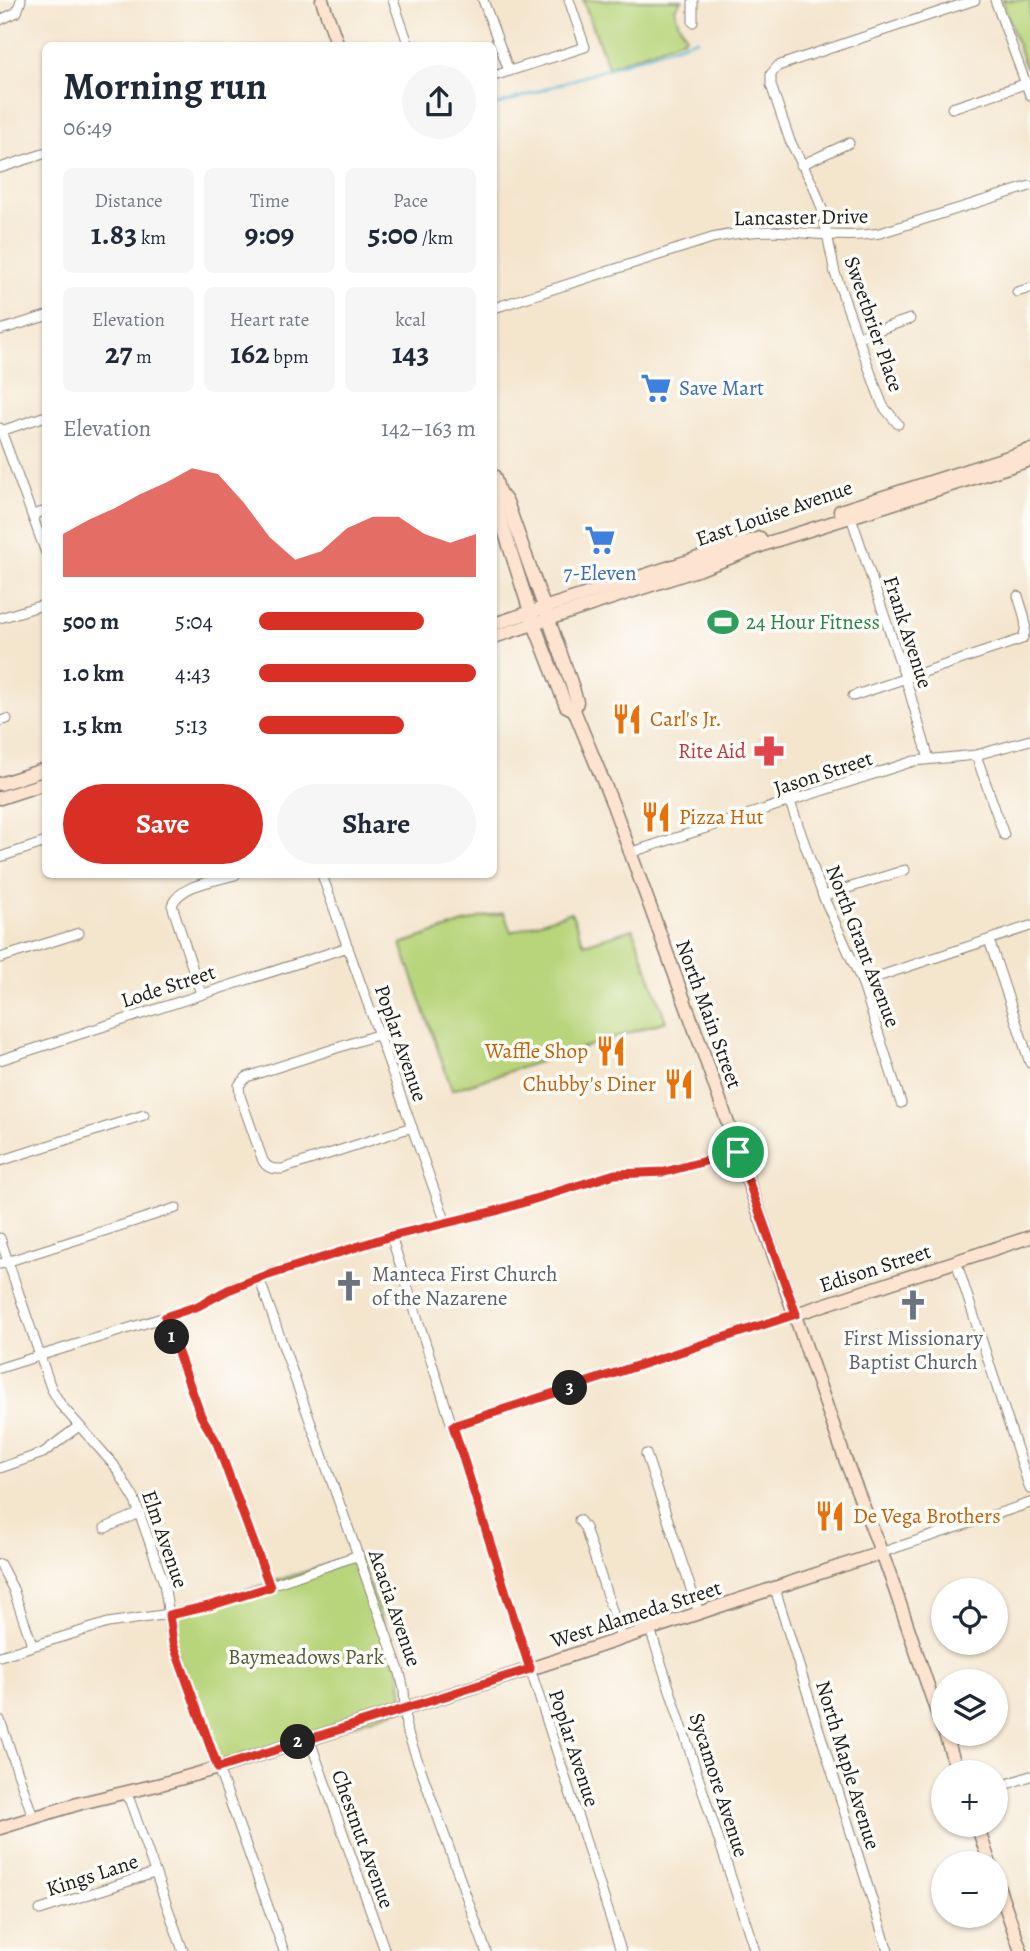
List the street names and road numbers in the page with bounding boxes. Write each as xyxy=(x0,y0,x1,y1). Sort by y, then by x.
street label: Lancaster Drive xyxy=(733,202,869,232)
street label: Sweetbrier Place xyxy=(838,252,910,396)
street label: East Louise Avenue xyxy=(692,473,856,553)
street label: Frank Avenue xyxy=(877,572,939,692)
street label: Jason Street xyxy=(770,744,876,802)
street label: North Grant Avenue xyxy=(819,861,907,1031)
street label: North Main Street xyxy=(669,936,749,1092)
street label: Lode Street xyxy=(117,958,219,1014)
street label: Poplar Avenue xyxy=(368,981,434,1105)
street label: Edison Street xyxy=(816,1237,934,1299)
street label: Elm Avenue xyxy=(135,1486,195,1592)
street label: Acacia Avenue xyxy=(362,1545,428,1670)
street label: West Alameda Street xyxy=(546,1573,725,1655)
street label: North Maple Avenue xyxy=(809,1677,887,1853)
street label: Poplar Avenue xyxy=(542,1686,606,1810)
street label: Sycamore Avenue xyxy=(682,1709,756,1861)
street label: Chestnut Avenue xyxy=(325,1766,401,1912)
street label: Kings Lane xyxy=(42,1847,142,1903)

